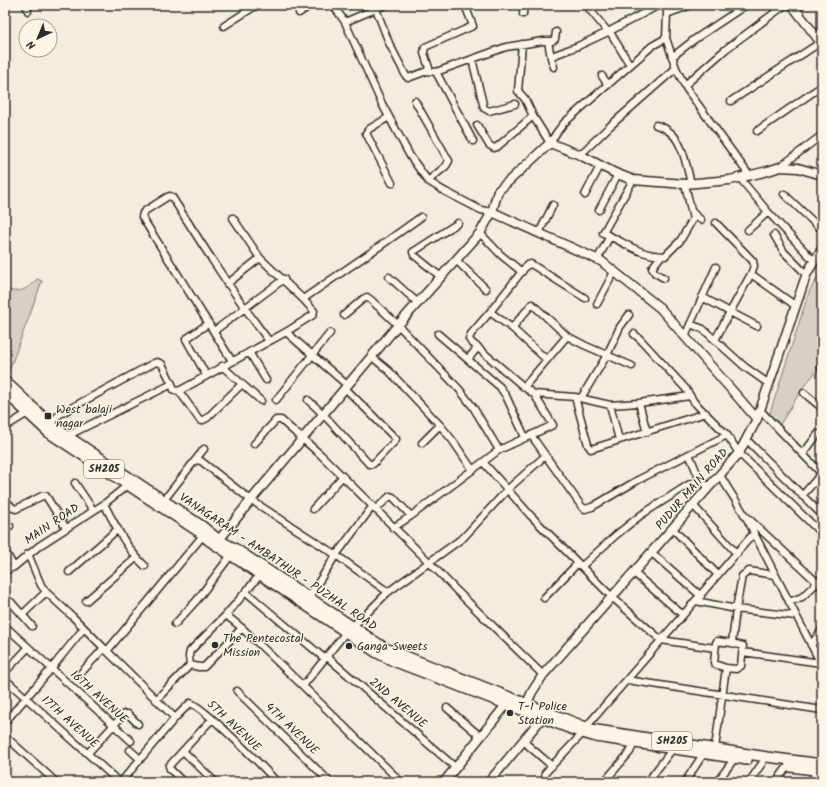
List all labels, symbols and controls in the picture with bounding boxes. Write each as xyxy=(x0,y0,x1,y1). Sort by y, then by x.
north arrow xyxy=(18,18,58,58)
text: N xyxy=(23,36,41,53)
place label: West balaji nagar xyxy=(56,400,113,433)
marker: West balaji nagar xyxy=(43,411,53,421)
street label: PUDUR MAIN ROAD xyxy=(651,444,733,534)
road number: SH205 xyxy=(84,460,124,478)
street label: VANAGARAM - AMBATHUR - PUZHAL ROAD xyxy=(175,488,381,636)
street label: MAIN ROAD xyxy=(21,498,84,549)
place label: The Pentecostal Mission xyxy=(223,629,304,662)
place label: Ganga Sweets xyxy=(357,637,428,656)
marker: The Pentecostal Mission xyxy=(210,640,220,650)
marker: Ganga Sweets xyxy=(344,641,354,651)
street label: 16TH AVENUE xyxy=(66,666,133,729)
street label: 2ND AVENUE xyxy=(365,673,432,734)
street label: 17TH AVENUE xyxy=(37,691,104,754)
street label: 5TH AVENUE xyxy=(202,696,266,757)
place label: T-1 Police Station xyxy=(518,697,568,730)
street label: 4TH AVENUE xyxy=(261,698,324,760)
marker: T-1 Police Station xyxy=(505,708,515,718)
road number: SH205 xyxy=(652,732,692,750)

